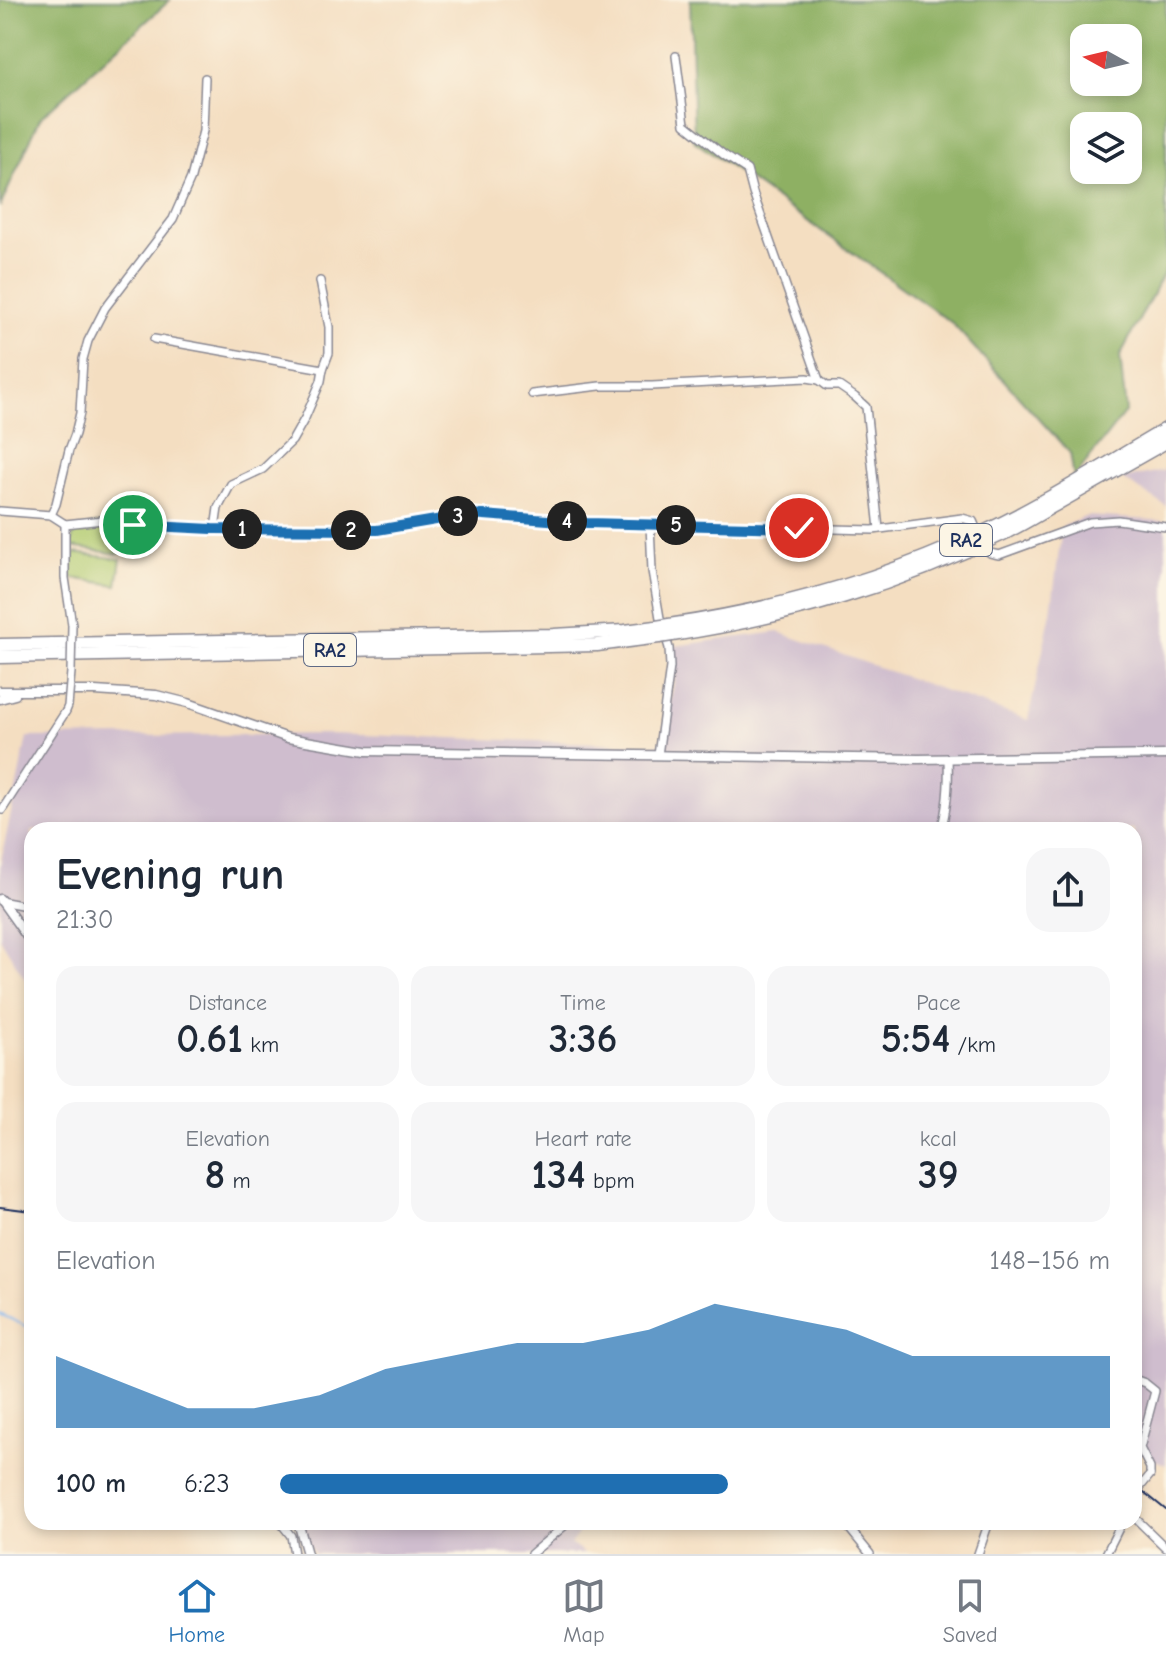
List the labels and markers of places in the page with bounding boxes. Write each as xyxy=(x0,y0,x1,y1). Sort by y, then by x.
pin xyxy=(99,491,167,559)
pin xyxy=(765,494,833,562)
pin: 3 xyxy=(438,496,478,536)
pin: 4 xyxy=(547,501,587,541)
pin: 5 xyxy=(656,505,696,545)
pin: 1 xyxy=(222,509,262,549)
pin: 2 xyxy=(331,510,371,550)

